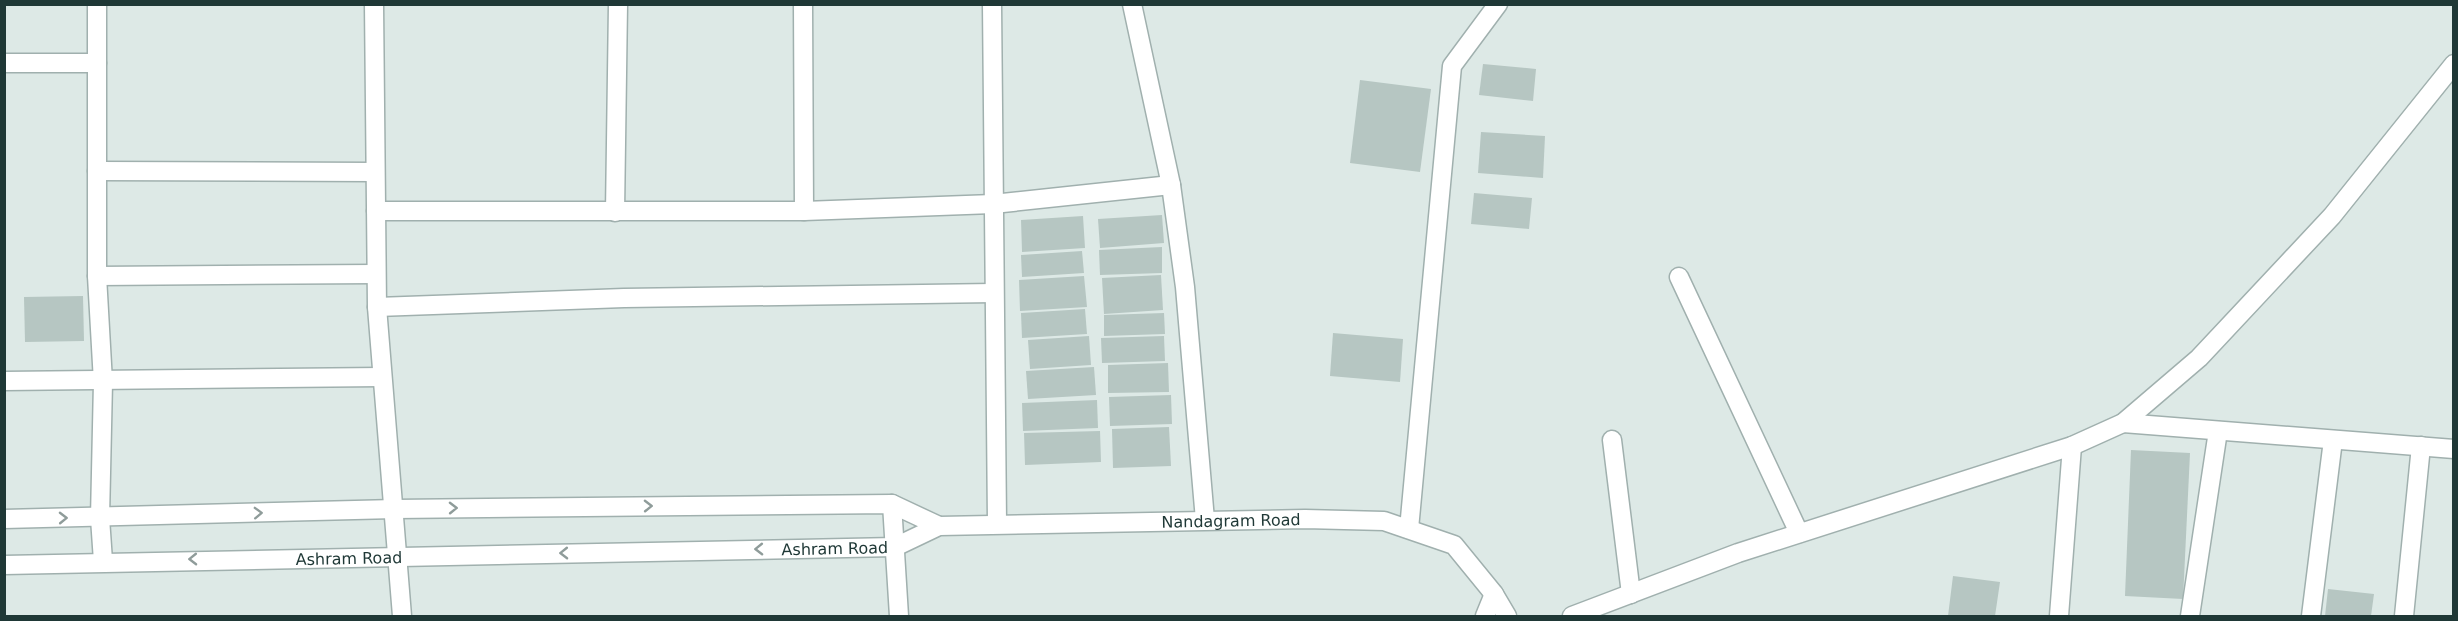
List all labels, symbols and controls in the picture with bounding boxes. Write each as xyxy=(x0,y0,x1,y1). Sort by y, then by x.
one-way arrow xyxy=(643,500,652,512)
one-way arrow xyxy=(448,502,457,514)
one-way arrow xyxy=(253,507,262,519)
street label: Nandagram Road xyxy=(1161,510,1301,532)
one-way arrow xyxy=(58,512,67,524)
street label: Ashram Road xyxy=(781,538,888,559)
one-way arrow xyxy=(754,543,763,556)
one-way arrow xyxy=(559,547,568,560)
street label: Ashram Road xyxy=(295,548,402,569)
one-way arrow xyxy=(189,553,198,566)

